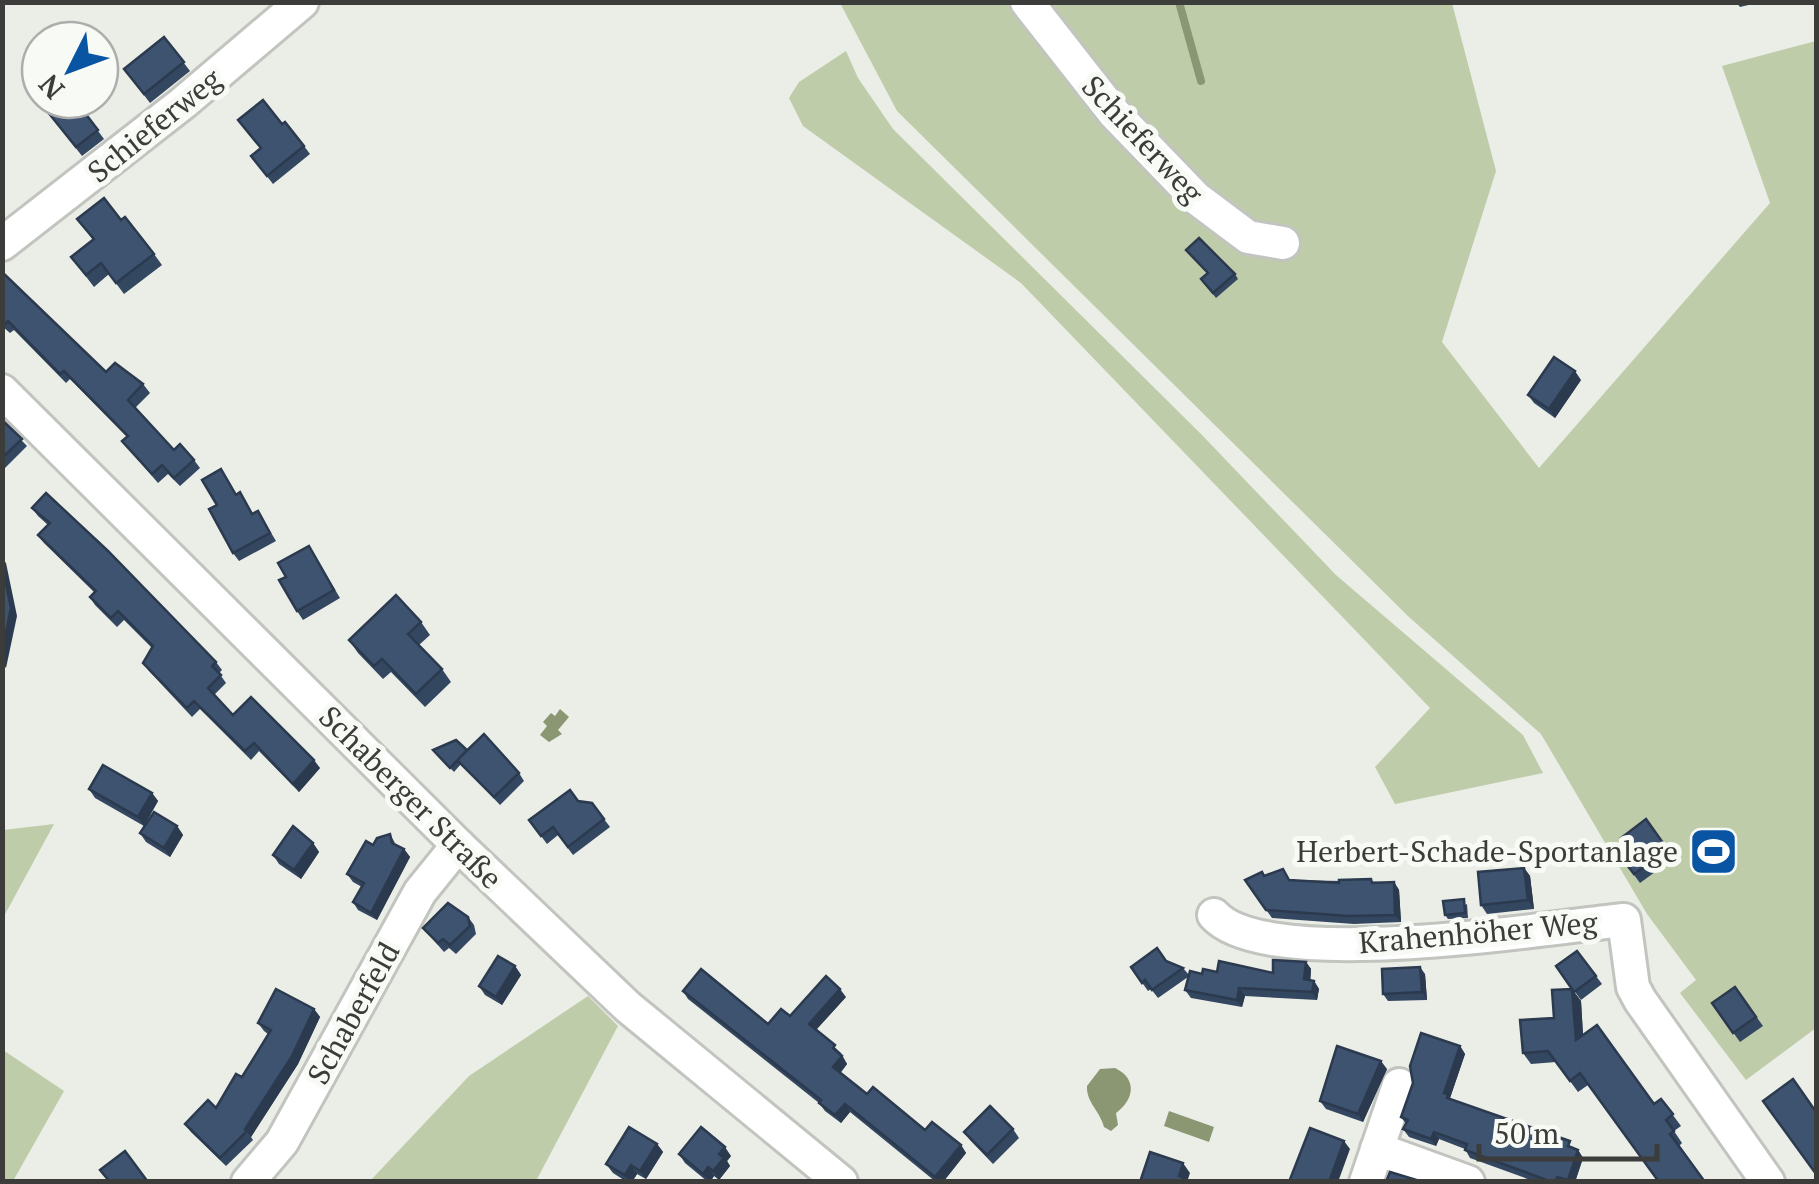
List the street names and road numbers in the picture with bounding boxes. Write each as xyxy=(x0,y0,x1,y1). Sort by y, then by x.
street label: Schieferweg xyxy=(79,58,230,191)
street label: Schieferweg xyxy=(1074,67,1213,212)
street label: Schaberger Straße xyxy=(311,697,511,897)
street label: Krahenhöher Weg xyxy=(1357,902,1600,962)
street label: Schaberfeld xyxy=(298,935,408,1091)

